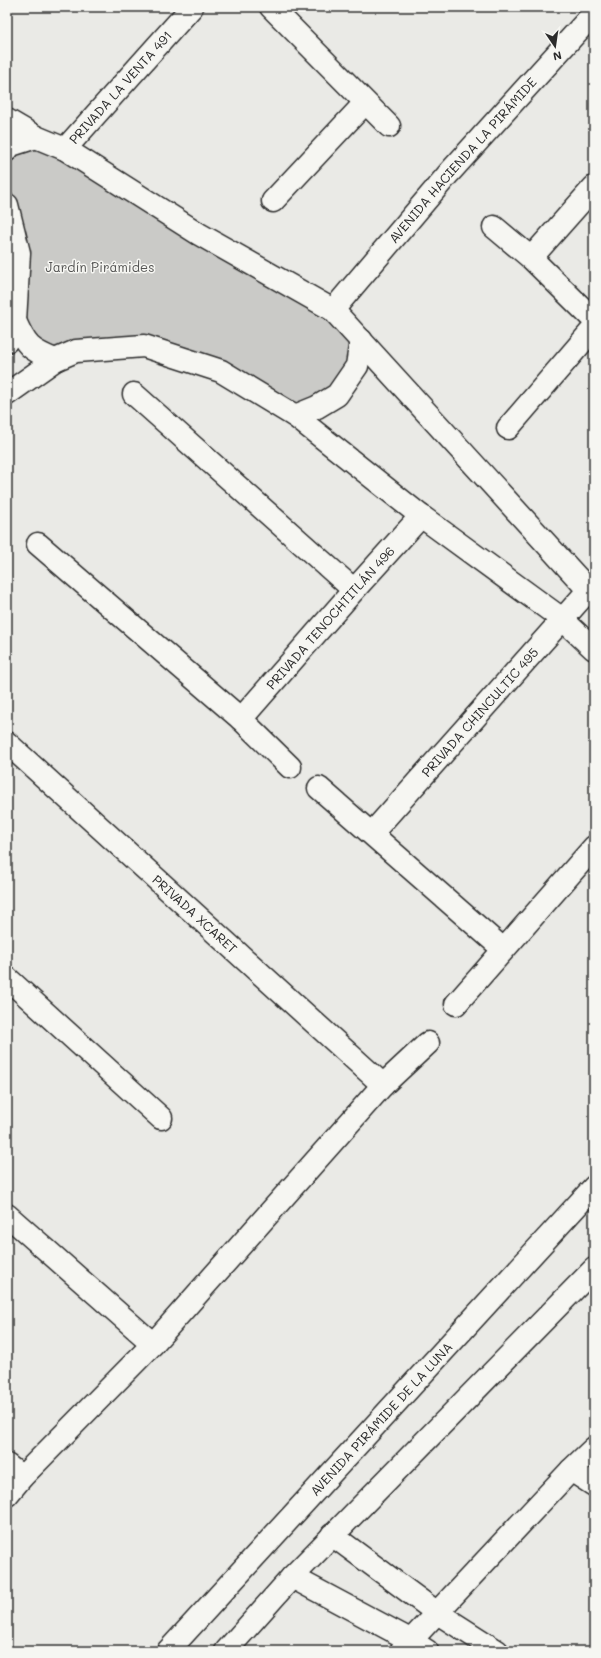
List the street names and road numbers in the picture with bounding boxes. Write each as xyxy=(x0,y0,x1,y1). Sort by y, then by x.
street label: PRIVADA LA VENTA 491 xyxy=(65,27,175,147)
street label: AVENIDA HACIENDA LA PIRÁMIDE xyxy=(384,73,540,246)
street label: PRIVADA TENOCHTITLÁN 496 xyxy=(262,542,398,693)
street label: PRIVADA CHINCULTIC 495 xyxy=(417,644,542,780)
street label: PRIVADA XCARET xyxy=(149,871,241,956)
street label: AVENIDA PIRÁMIDE DE LA LUNA xyxy=(306,1338,455,1499)

